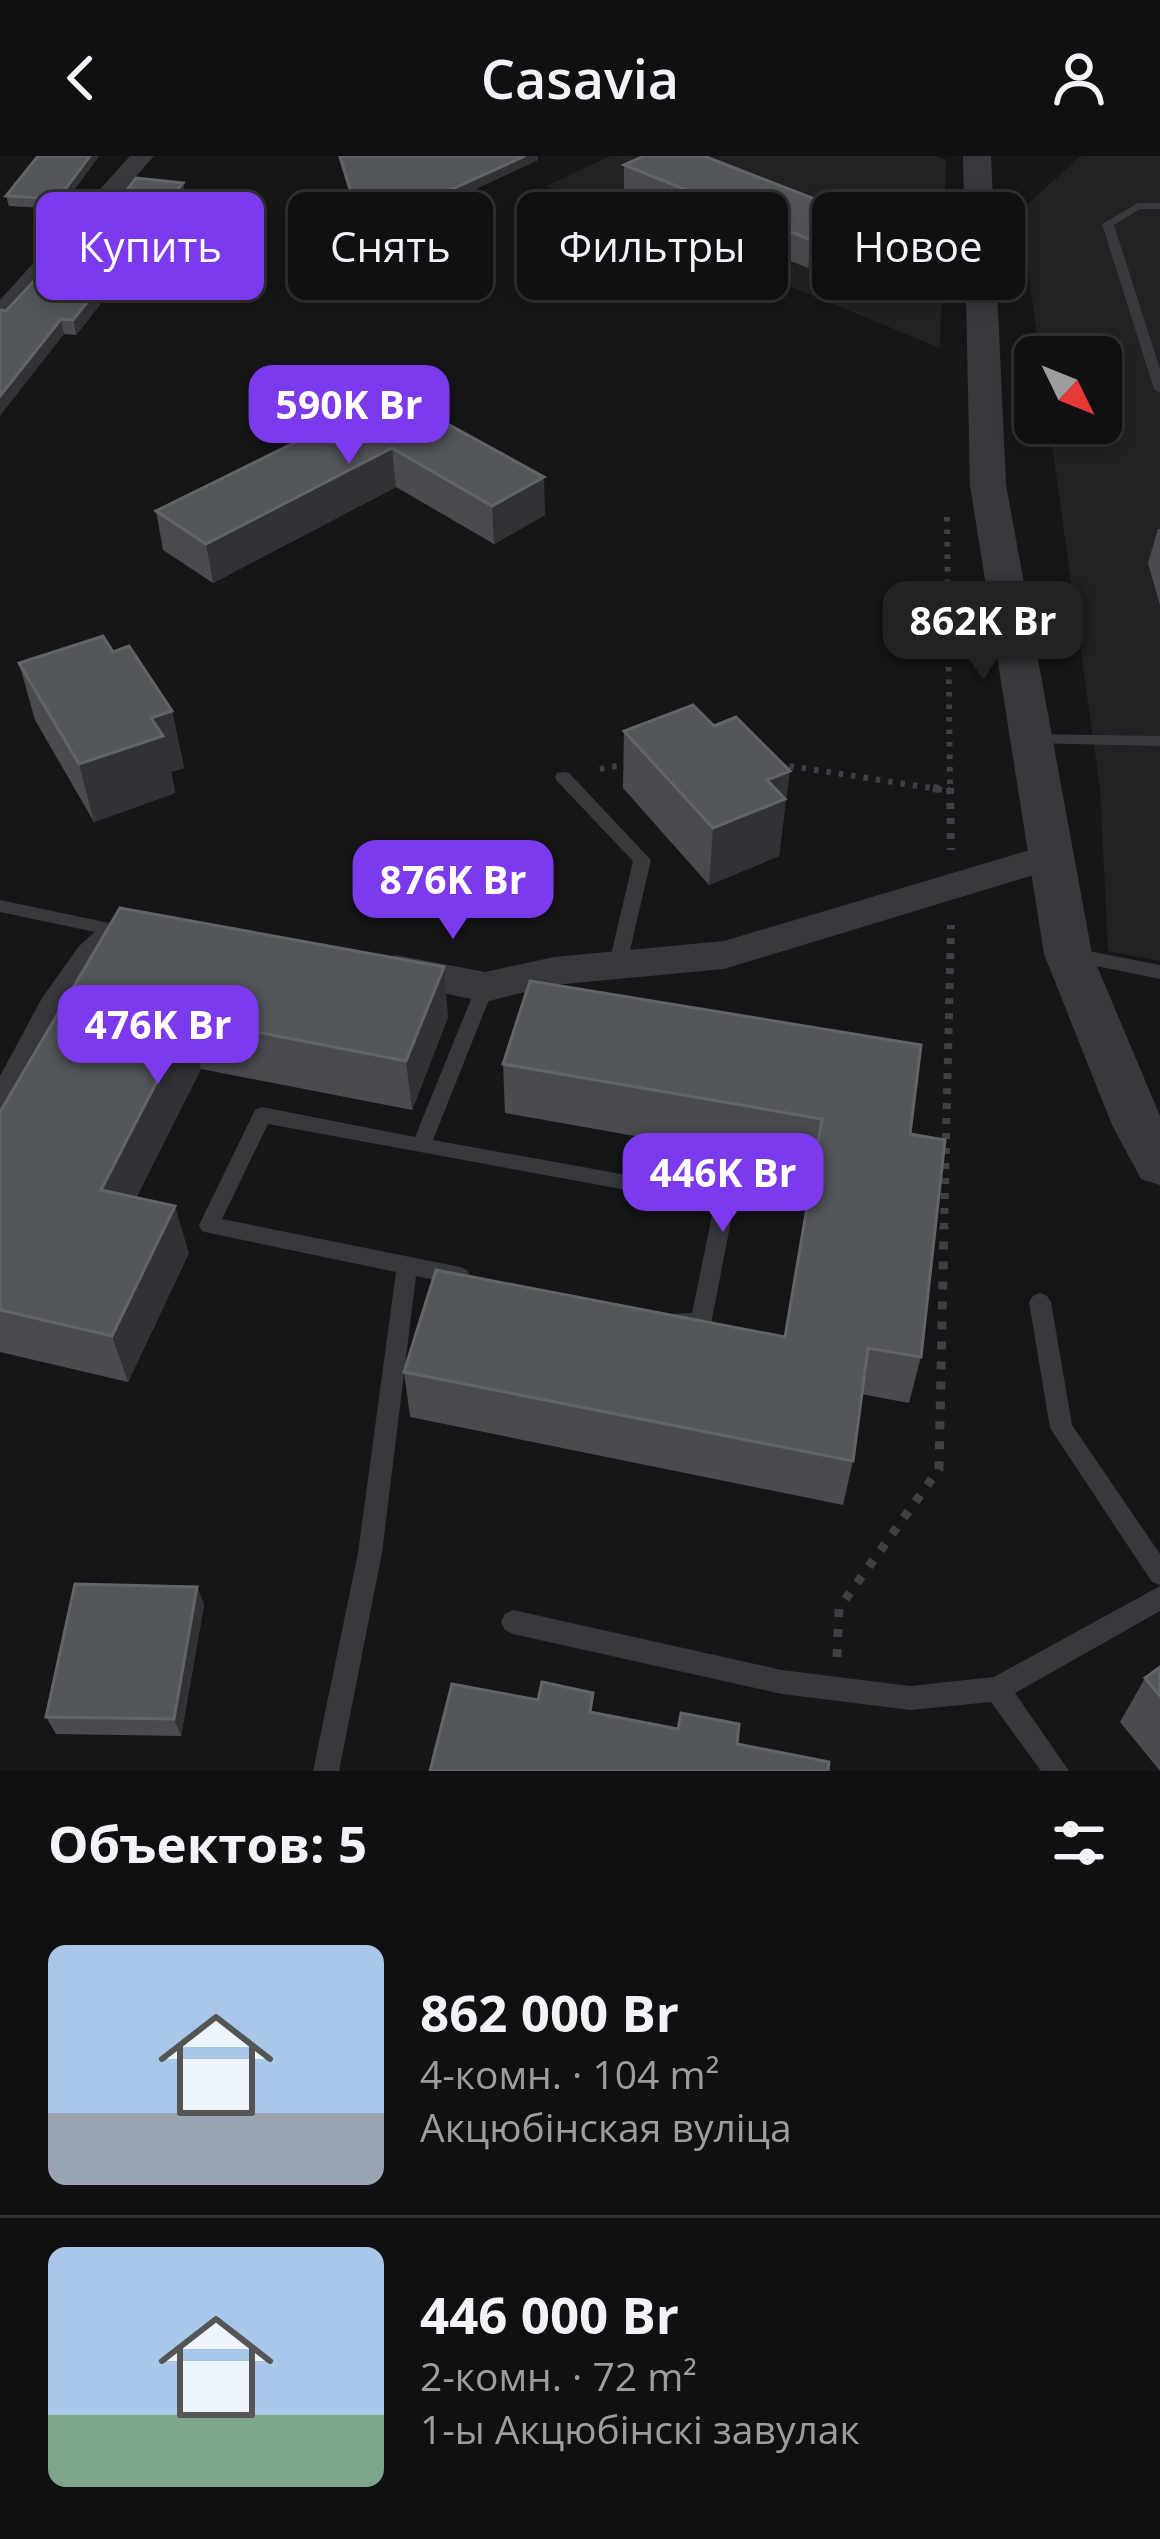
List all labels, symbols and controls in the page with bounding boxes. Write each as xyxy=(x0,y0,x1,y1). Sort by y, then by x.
text: Casavia xyxy=(481,41,679,115)
icon: back xyxy=(48,45,114,111)
icon: person xyxy=(1046,45,1112,111)
chip: Купить xyxy=(36,192,264,300)
chip: Снять xyxy=(288,192,493,300)
chip: Фильтры xyxy=(517,192,788,300)
chip: Новое xyxy=(812,192,1025,300)
north arrow xyxy=(1014,336,1122,444)
map controls xyxy=(1014,336,1122,444)
pin: 590K Br xyxy=(238,365,460,467)
text: 590K Br xyxy=(276,377,422,430)
pin: 862K Br xyxy=(872,581,1094,683)
text: 862K Br xyxy=(910,593,1056,646)
pin: 876K Br xyxy=(342,840,564,942)
text: 876K Br xyxy=(380,852,526,905)
pin: 476K Br xyxy=(47,985,269,1087)
text: 476K Br xyxy=(85,997,231,1050)
pin: 446K Br xyxy=(612,1133,834,1235)
text: 446K Br xyxy=(650,1145,796,1198)
text: Объектов: 5 xyxy=(48,1808,367,1878)
icon: filters xyxy=(1046,1810,1112,1876)
text: 862 000 Br xyxy=(420,1977,679,2047)
icon: home xyxy=(144,1993,288,2137)
text: 4-комн. · 104 m² xyxy=(420,2047,719,2100)
text: Акцюбінская вуліца xyxy=(420,2100,792,2153)
text: 446 000 Br xyxy=(420,2279,679,2349)
icon: home xyxy=(144,2295,288,2439)
text: 2-комн. · 72 m² xyxy=(420,2349,697,2402)
text: 1-ы Акцюбінскі завулак xyxy=(420,2402,860,2455)

